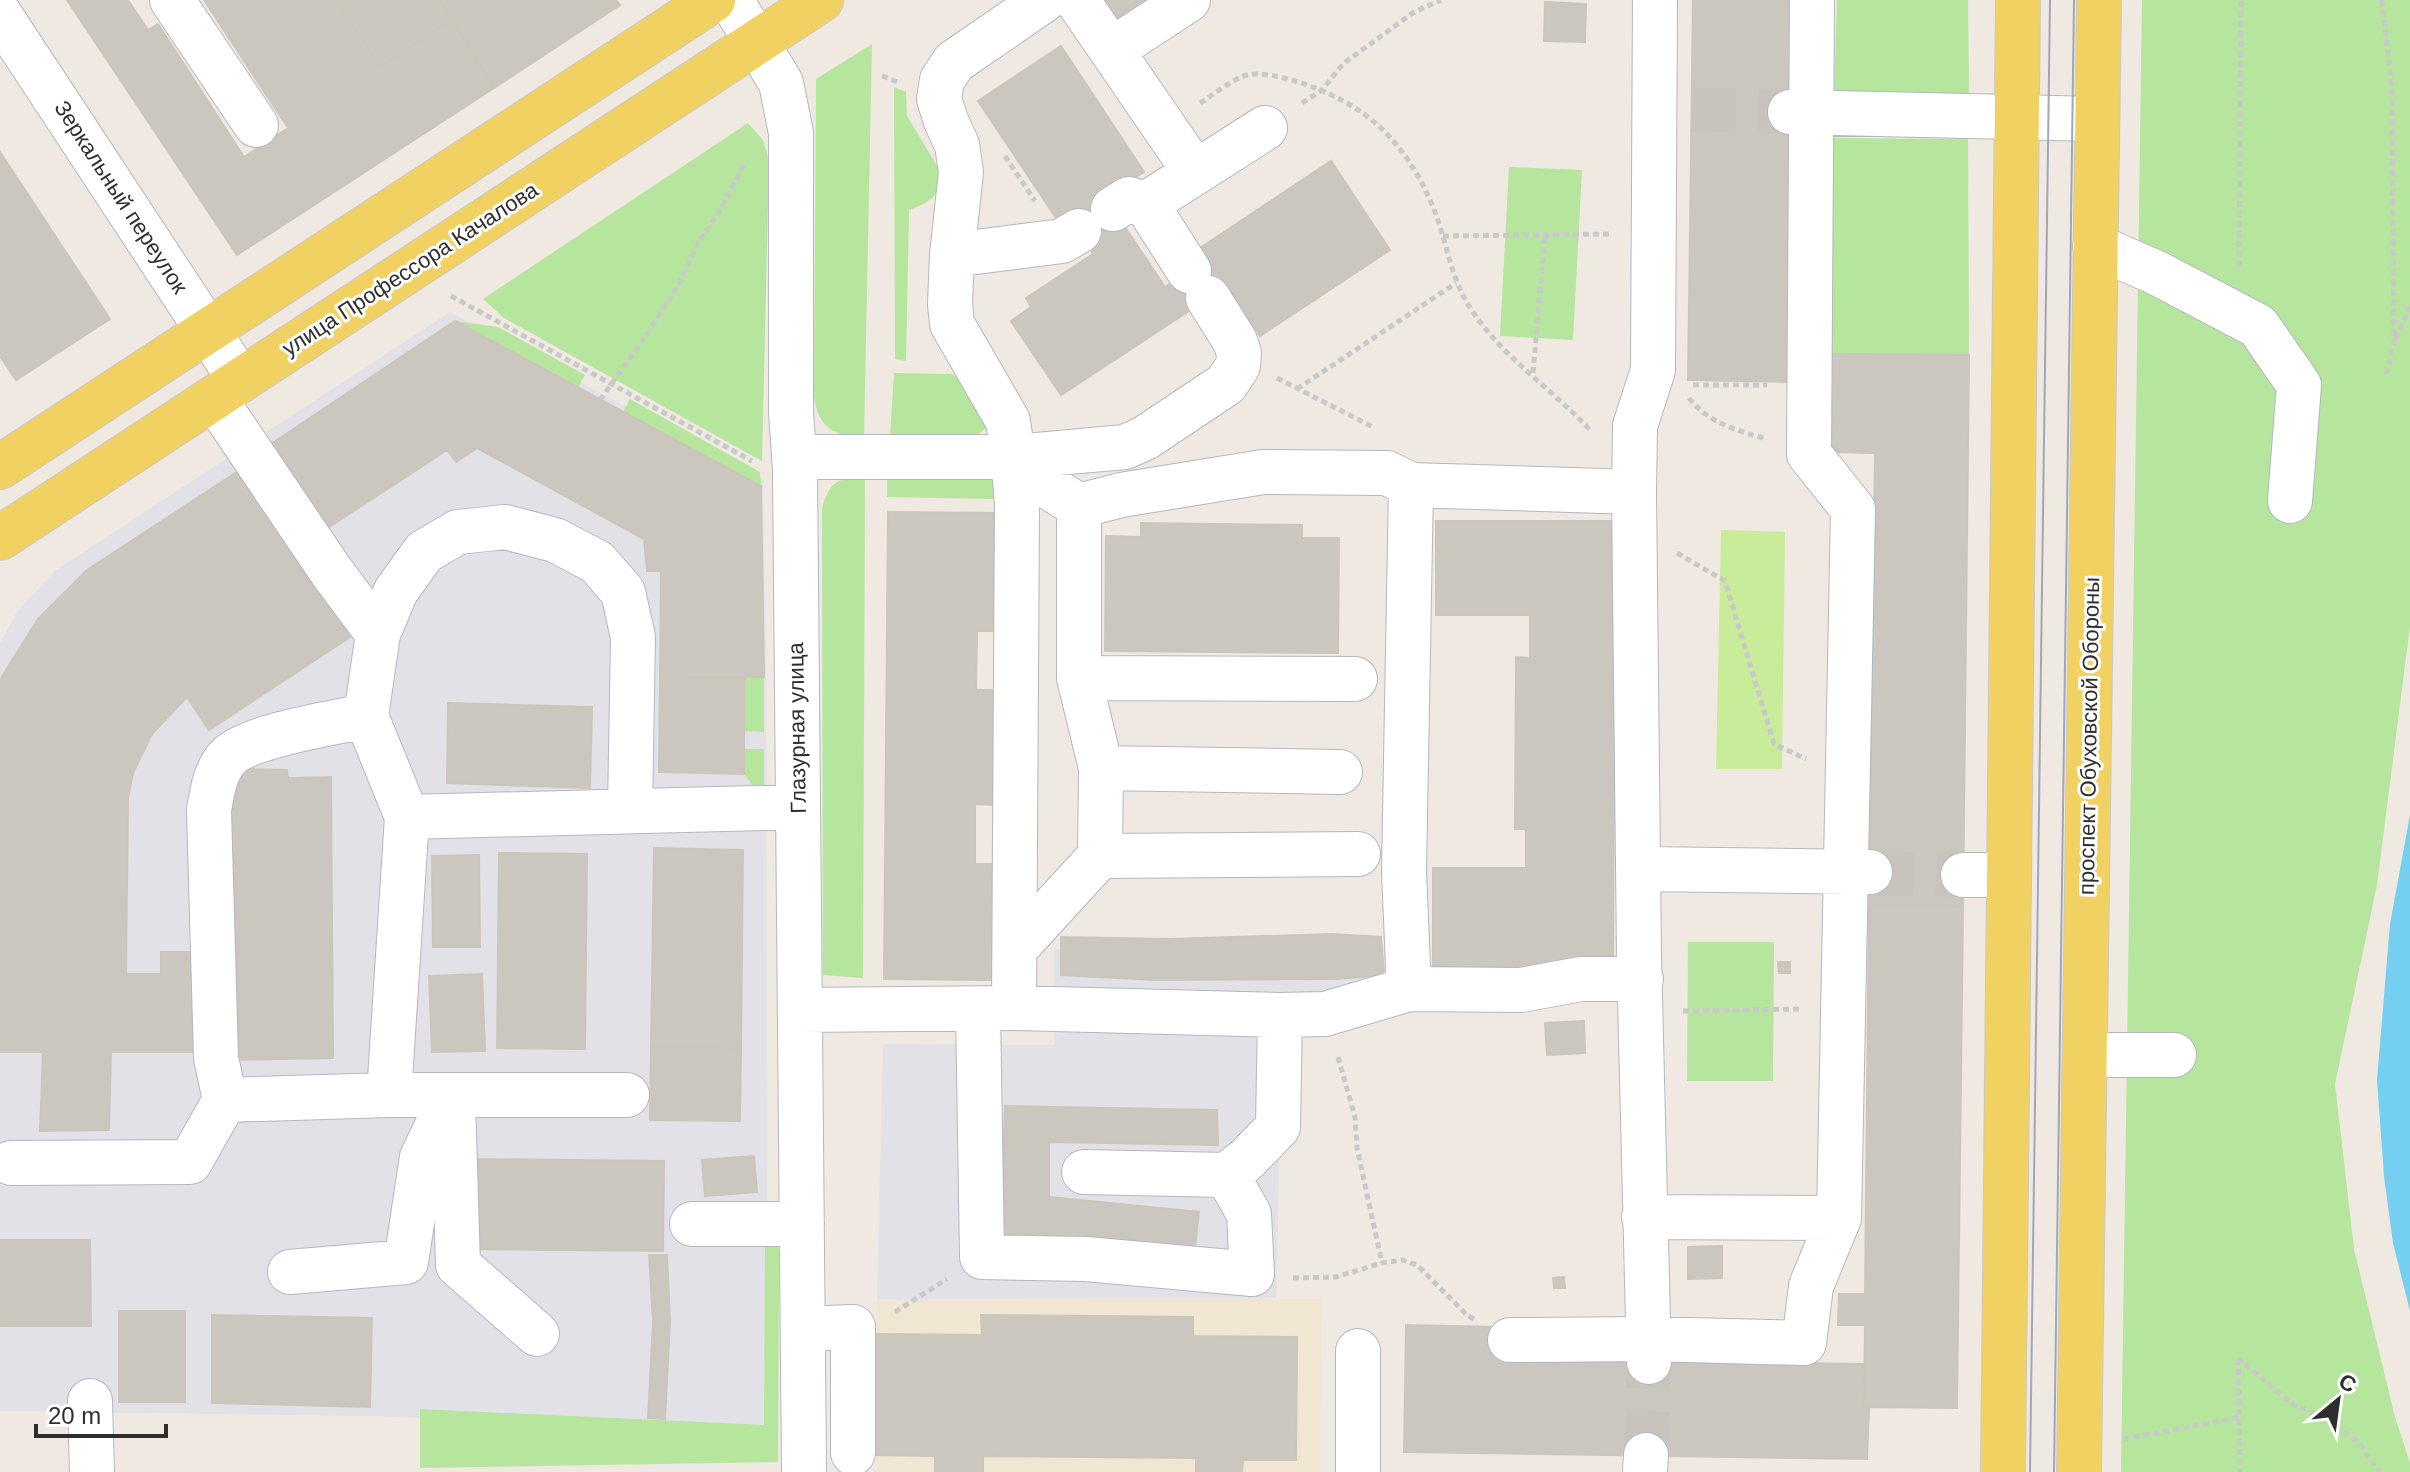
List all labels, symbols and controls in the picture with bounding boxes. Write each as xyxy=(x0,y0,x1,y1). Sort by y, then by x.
street label: Зеркальный переулок xyxy=(49,96,193,298)
street label: улица Профессора Качалова xyxy=(278,177,543,361)
street label: проспект Обуховской Обороны xyxy=(2074,577,2104,895)
street label: Глазурная улица xyxy=(783,641,811,814)
north arrow xyxy=(2298,1360,2378,1440)
text: С xyxy=(2334,1368,2361,1398)
scale bar xyxy=(36,1388,166,1438)
text: 20 m xyxy=(48,1402,101,1429)

